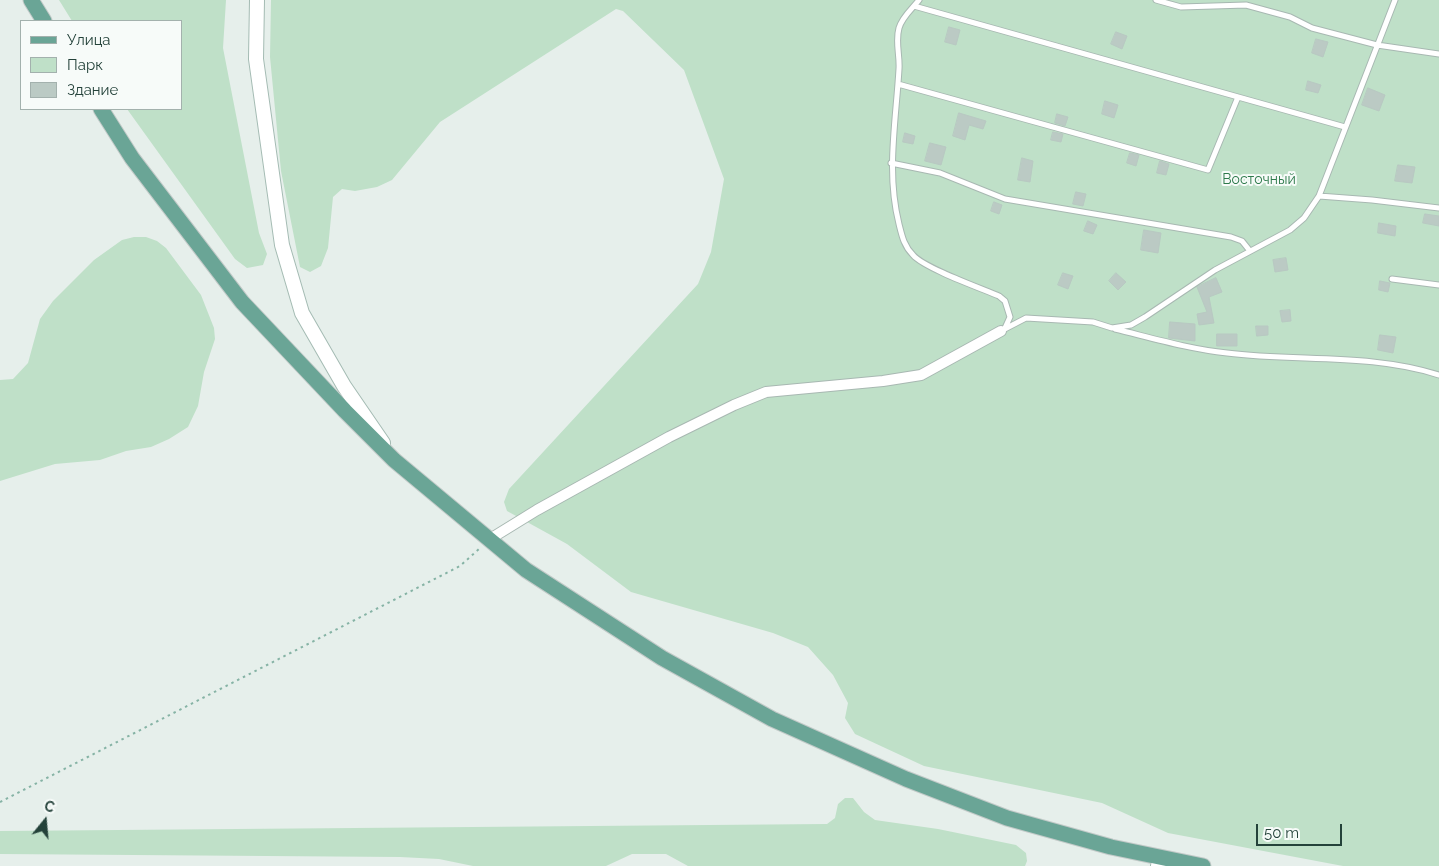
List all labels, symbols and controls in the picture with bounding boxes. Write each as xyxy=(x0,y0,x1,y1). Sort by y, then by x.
legend xyxy=(20,20,182,110)
text: Улица xyxy=(67,31,111,49)
text: Парк xyxy=(67,56,103,74)
text: Здание xyxy=(67,81,118,99)
park label: Восточный xyxy=(1222,172,1296,188)
north arrow xyxy=(20,796,70,846)
text: С xyxy=(42,798,56,816)
scale bar xyxy=(1259,814,1345,846)
text: 50 m xyxy=(1264,824,1299,842)

